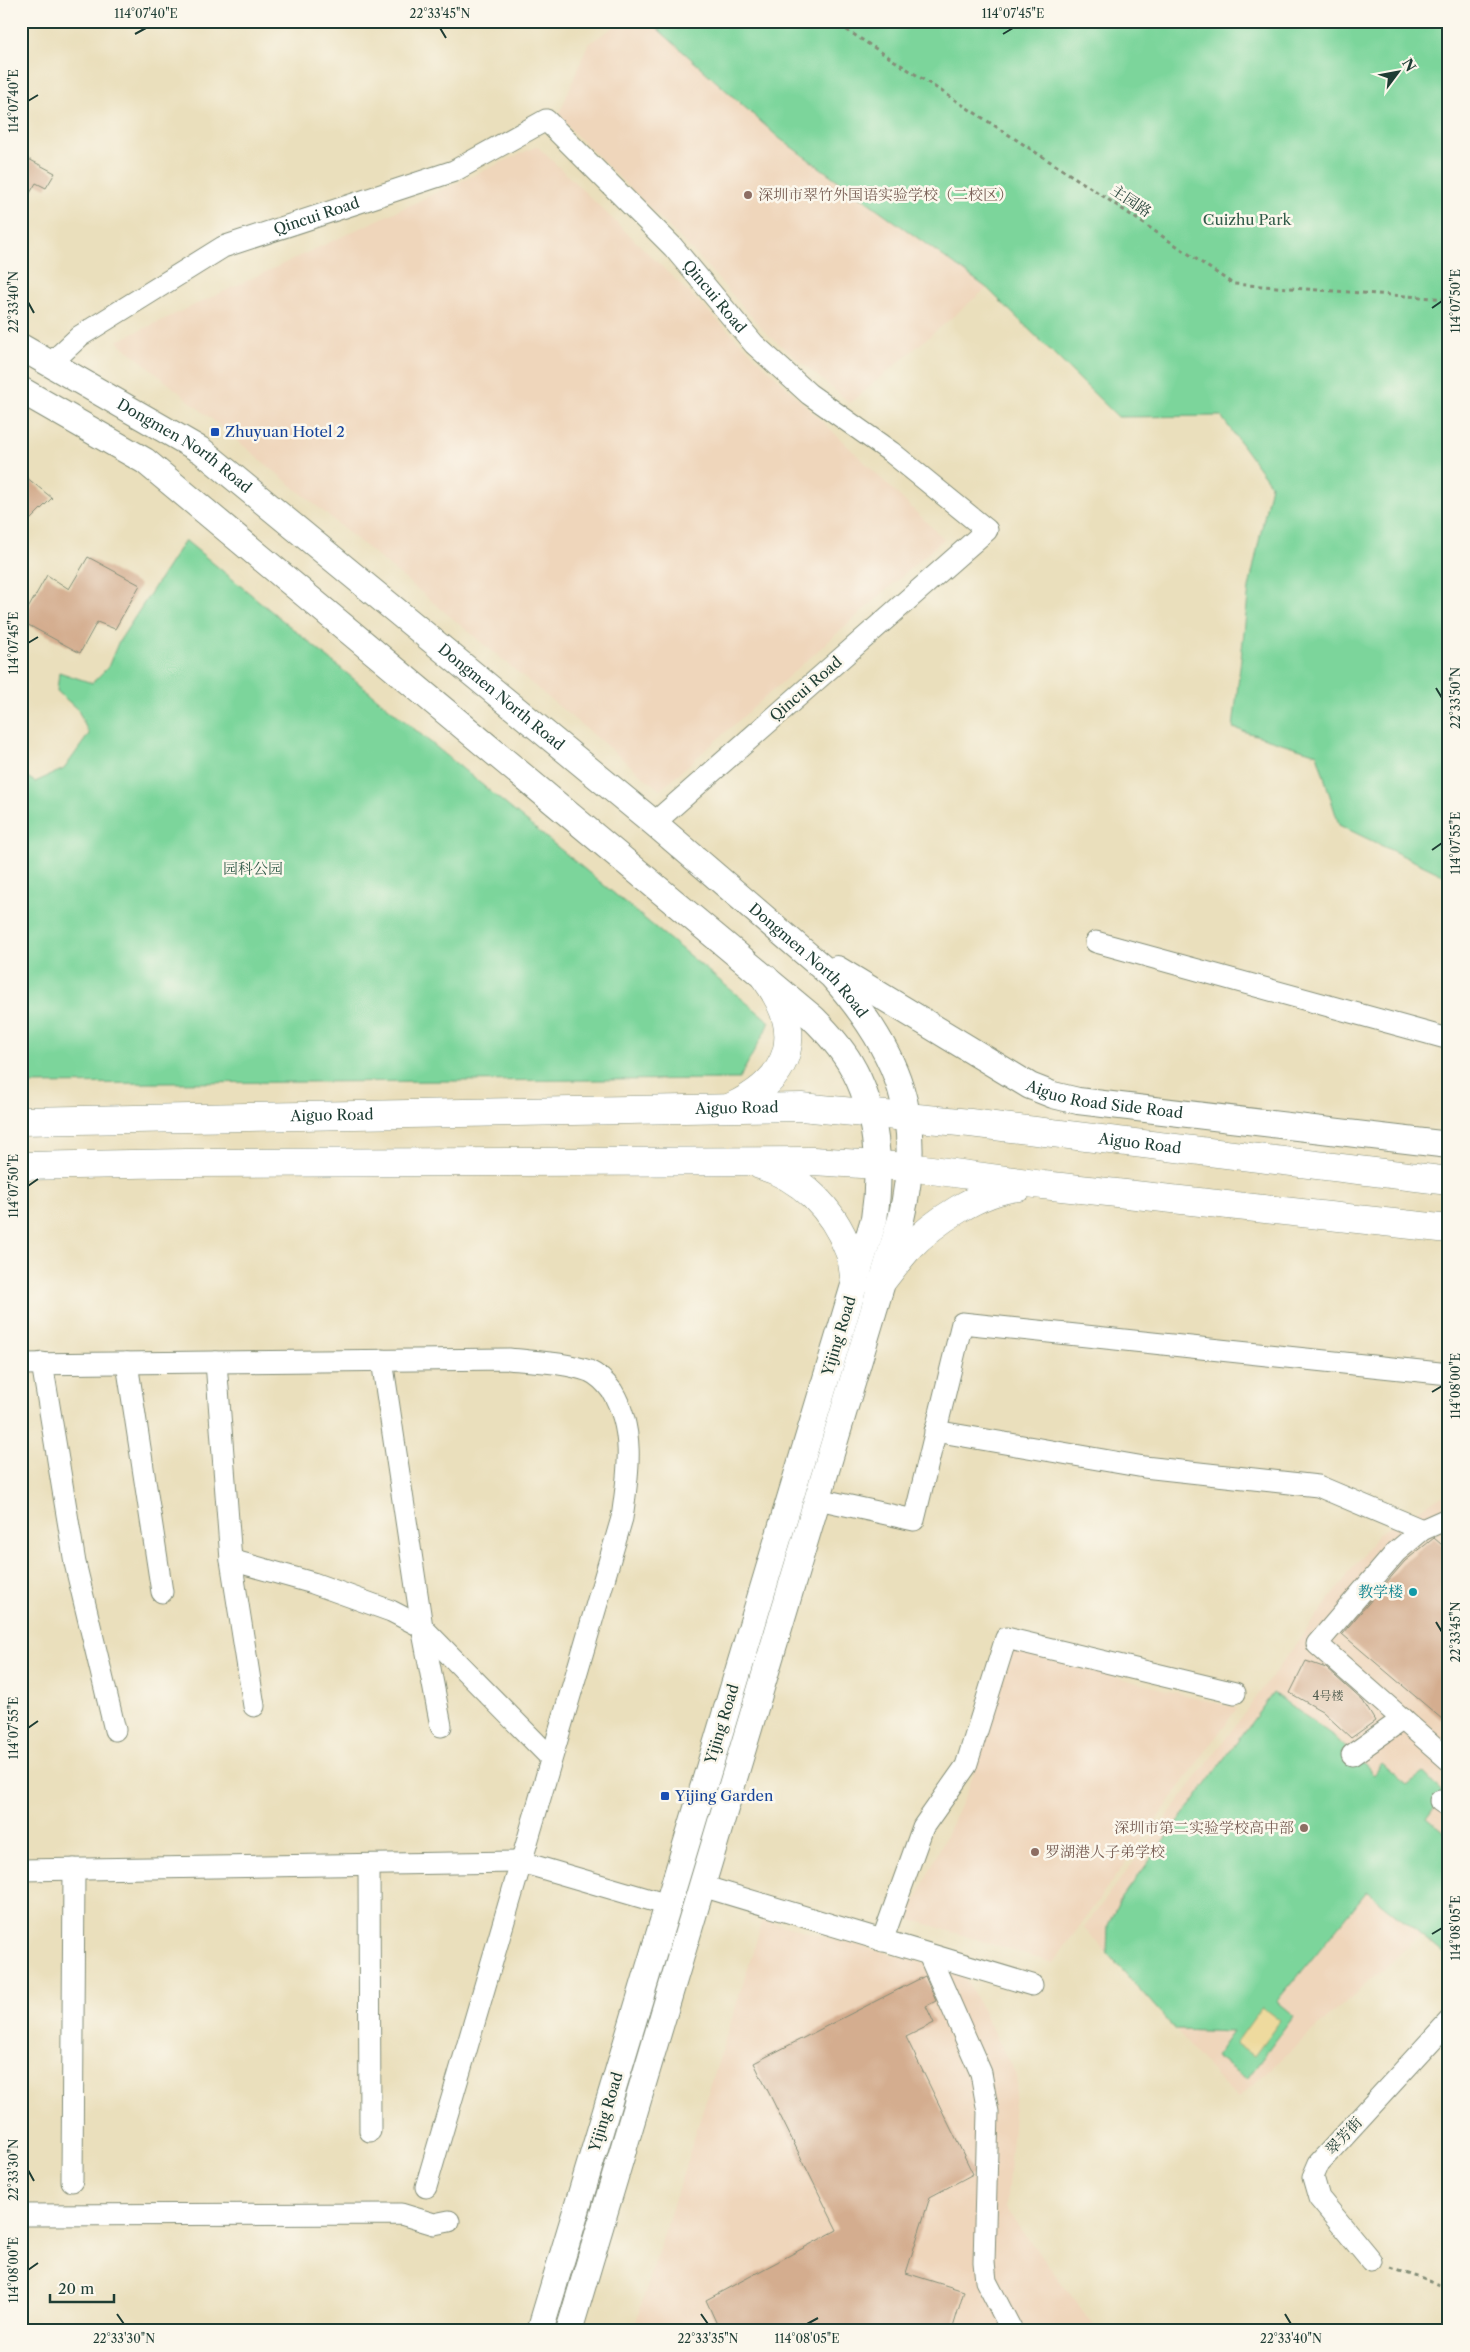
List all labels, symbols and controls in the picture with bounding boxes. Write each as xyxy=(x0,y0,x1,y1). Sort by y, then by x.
text: 114°07'40"E xyxy=(114,6,178,21)
text: 22°33'45"N xyxy=(410,6,470,21)
text: 114°07'45"E xyxy=(982,6,1044,21)
north arrow xyxy=(1372,48,1422,98)
text: N xyxy=(1398,55,1420,75)
text: 114°07'40"E xyxy=(6,69,21,133)
street label: 主园路 xyxy=(1107,180,1155,221)
place label: 深圳市翠竹外国语实验学校（二校区） xyxy=(758,185,1013,204)
marker: 深圳市翠竹外国语实验学校（二校区） xyxy=(742,189,754,201)
street label: Qincui Road xyxy=(271,193,362,239)
park label: Cuizhu Park xyxy=(1203,210,1292,229)
street label: Qincui Road xyxy=(679,256,751,337)
text: 114°07'50"E xyxy=(1448,269,1463,333)
text: 22°33'40"N xyxy=(6,271,21,333)
street label: Dongmen North Road xyxy=(114,394,256,497)
place label: Zhuyuan Hotel 2 xyxy=(225,422,345,441)
marker: Zhuyuan Hotel 2 xyxy=(209,426,221,438)
text: 114°07'45"E xyxy=(6,612,21,674)
street label: Dongmen North Road xyxy=(434,639,568,754)
street label: Qincui Road xyxy=(766,652,846,725)
text: 22°33'50"N xyxy=(1448,667,1463,729)
text: 114°07'55"E xyxy=(1448,812,1463,874)
park label: 园科公园 xyxy=(223,859,283,878)
street label: Dongmen North Road xyxy=(745,899,872,1021)
street label: Aiguo Road Side Road xyxy=(1023,1075,1184,1122)
street label: Aiguo Road xyxy=(694,1097,779,1118)
street label: Aiguo Road xyxy=(289,1105,374,1125)
street label: Aiguo Road xyxy=(1097,1129,1182,1158)
text: 114°07'50"E xyxy=(6,1154,21,1218)
street label: Yijing Road xyxy=(817,1294,860,1379)
text: 114°08'00"E xyxy=(1448,1353,1463,1419)
place label: 教学楼 xyxy=(1358,1582,1403,1601)
marker: 教学楼 xyxy=(1407,1586,1419,1598)
text: 22°33'45"N xyxy=(1448,1602,1463,1662)
street label: Yijing Road xyxy=(700,1682,743,1767)
house number: 4号楼 xyxy=(1313,1688,1343,1703)
text: 114°07'55"E xyxy=(6,1697,21,1759)
place label: Yijing Garden xyxy=(674,1786,774,1805)
marker: Yijing Garden xyxy=(659,1790,671,1802)
place label: 深圳市第二实验学校高中部 xyxy=(1114,1818,1294,1837)
marker: 深圳市第二实验学校高中部 xyxy=(1298,1822,1310,1834)
place label: 罗湖港人子弟学校 xyxy=(1045,1842,1165,1861)
marker: 罗湖港人子弟学校 xyxy=(1029,1846,1041,1858)
text: 114°08'05"E xyxy=(1448,1895,1463,1961)
street label: Yijing Road xyxy=(584,2070,627,2155)
street label: 翠芳街 xyxy=(1321,2113,1366,2159)
text: 22°33'30"N xyxy=(6,2139,21,2201)
text: 114°08'00"E xyxy=(6,2237,21,2303)
scale bar xyxy=(50,2272,114,2304)
text: 20 m xyxy=(58,2279,94,2298)
text: 22°33'30"N xyxy=(93,2331,155,2346)
text: 22°33'35"N xyxy=(677,2331,739,2346)
text: 114°08'05"E xyxy=(774,2331,840,2346)
text: 22°33'40"N xyxy=(1260,2331,1322,2346)

